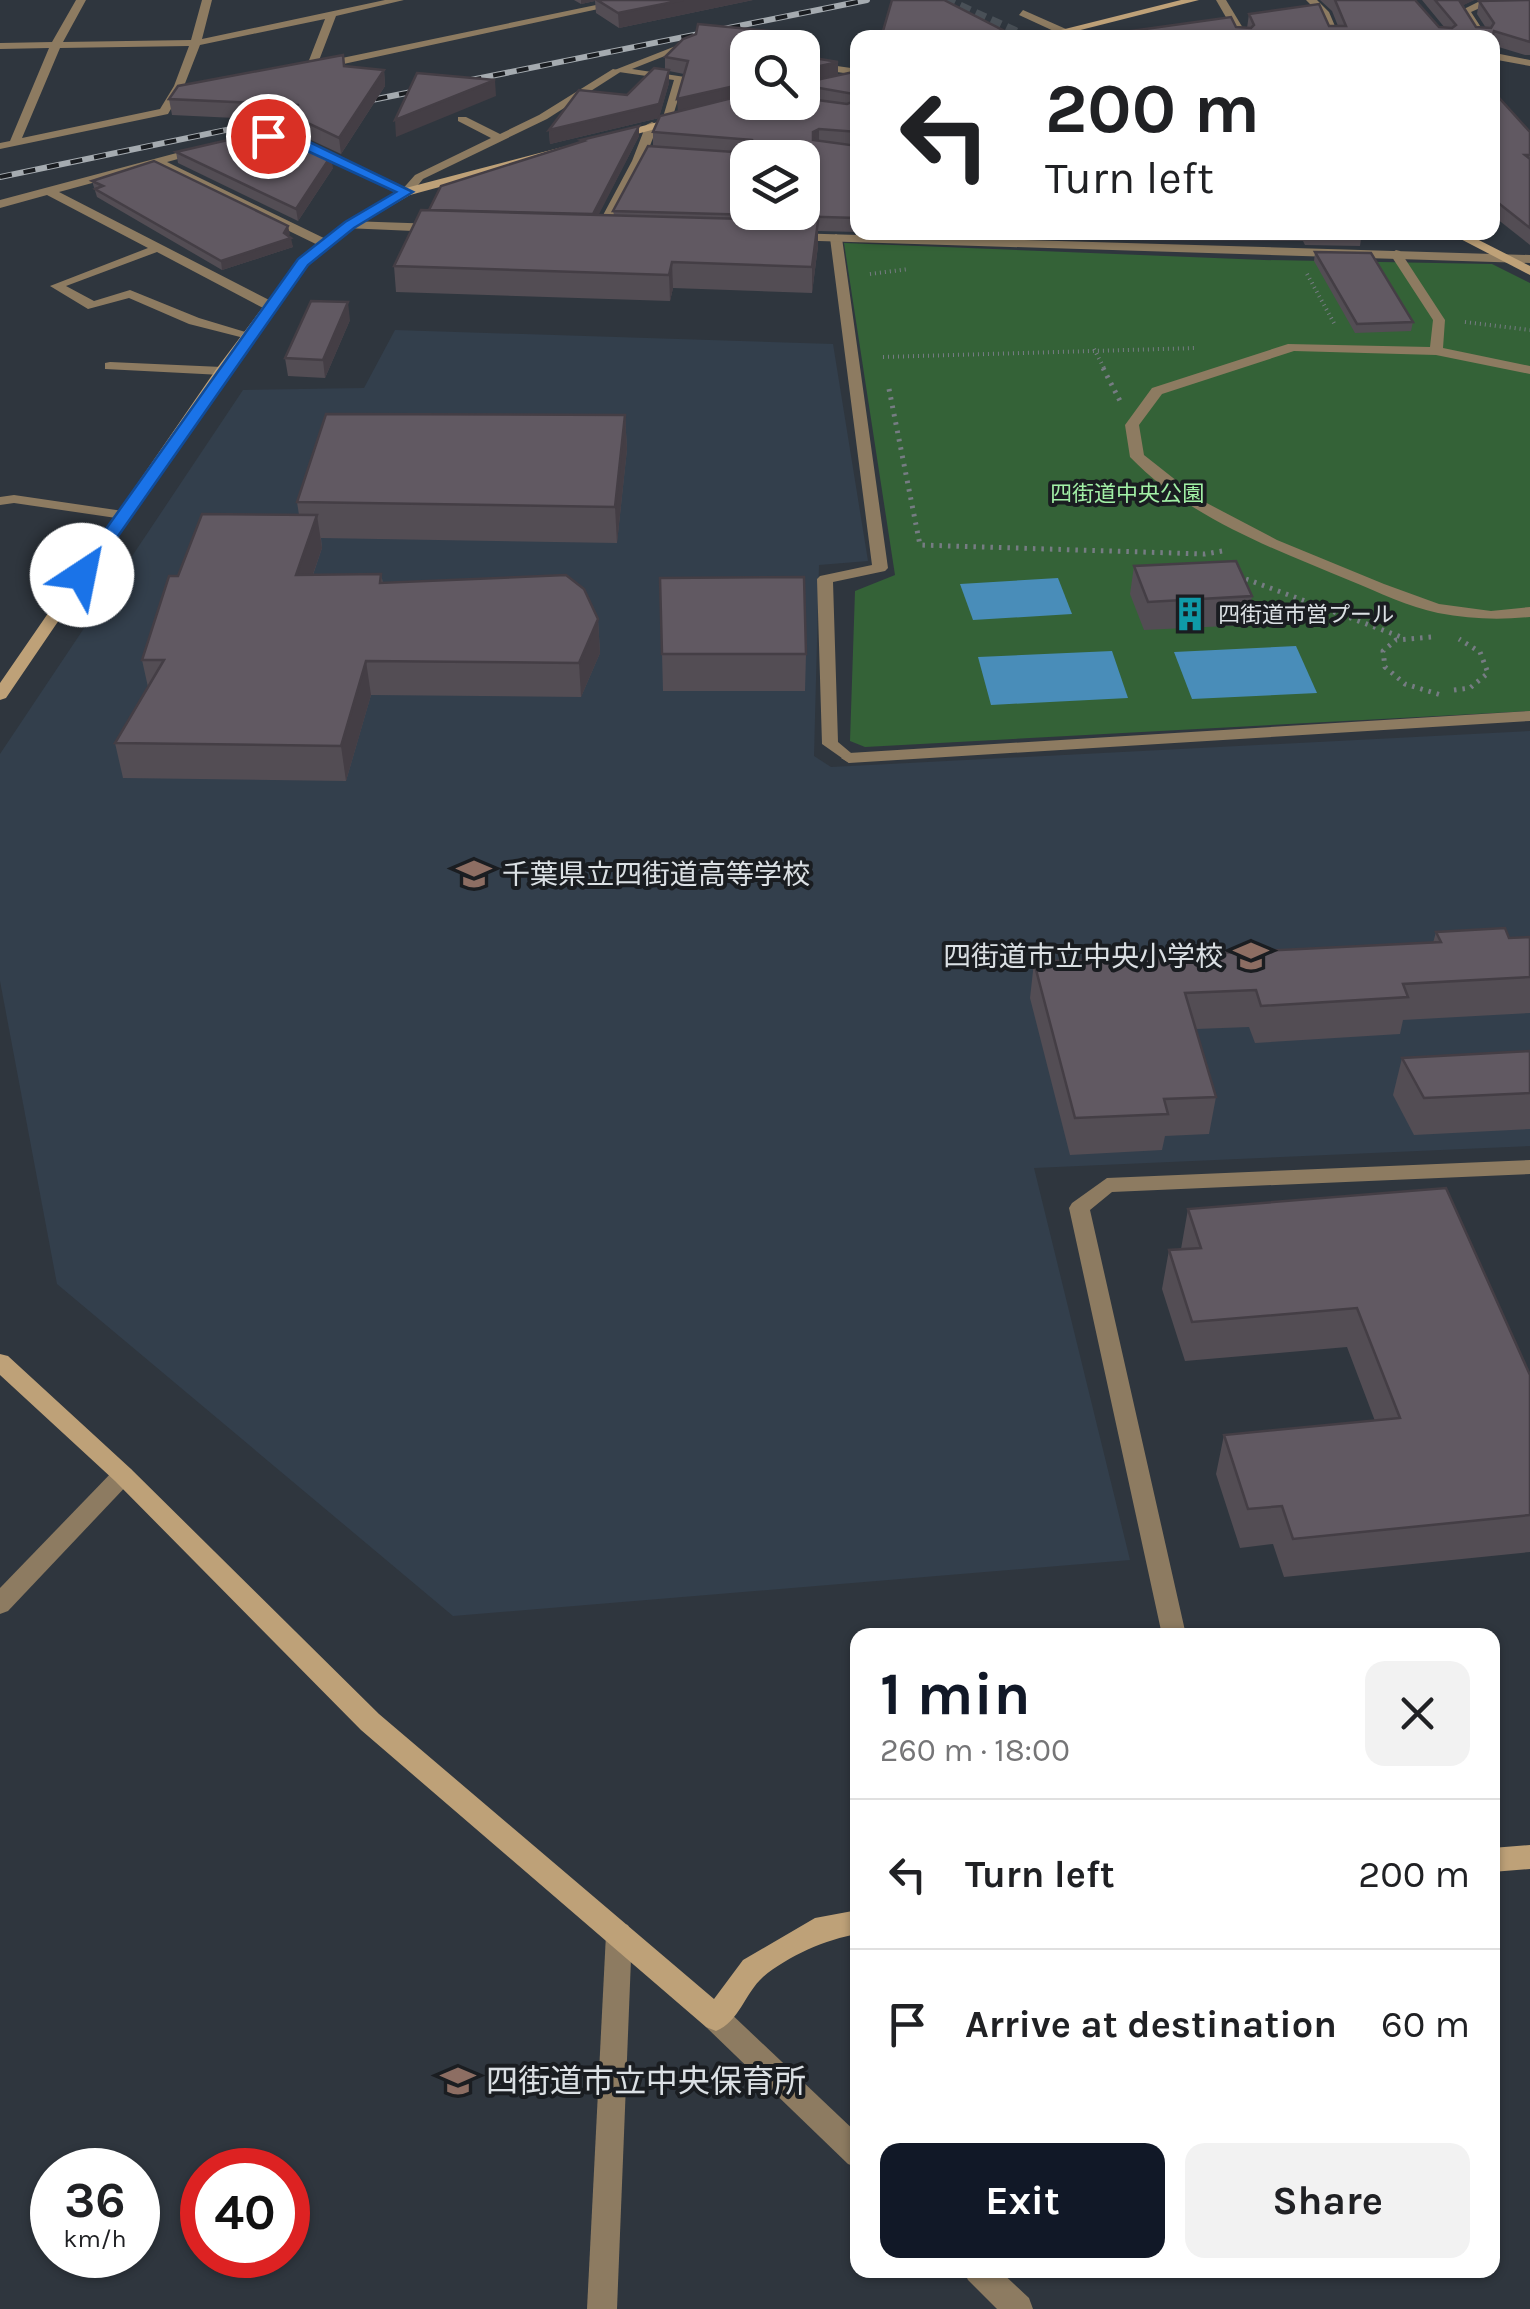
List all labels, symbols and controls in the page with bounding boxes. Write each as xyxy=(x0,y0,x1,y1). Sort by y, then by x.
map controls xyxy=(730,30,820,230)
button: search xyxy=(730,30,820,120)
text: 200 m xyxy=(1045,68,1260,150)
icon: left xyxy=(880,70,1010,200)
pin xyxy=(226,94,311,179)
icon: arrive xyxy=(241,109,296,164)
button: layers xyxy=(730,140,820,230)
text: Turn left xyxy=(1045,152,1214,204)
park label: 四街道中央公園 xyxy=(1050,481,1204,507)
position arrow xyxy=(30,523,134,627)
building icon: 四街道市営プール xyxy=(1171,595,1209,633)
place label: 四街道市営プール xyxy=(1218,602,1394,628)
school or university icon: 千葉県立四街道高等学校 xyxy=(455,855,493,893)
place label: 千葉県立四街道高等学校 xyxy=(502,858,810,891)
school or university icon: 四街道市立中央小学校 xyxy=(1232,937,1270,975)
place label: 四街道市立中央小学校 xyxy=(943,940,1223,973)
text: 1 min xyxy=(880,1659,1031,1729)
button: close xyxy=(1365,1661,1470,1766)
text: 260 m · 18:00 xyxy=(880,1732,1070,1769)
icon: left xyxy=(880,1847,935,1902)
text: Turn left xyxy=(965,1852,1115,1897)
text: 200 m xyxy=(1358,1852,1470,1897)
icon: arrive xyxy=(880,1997,935,2052)
text: Arrive at destination xyxy=(965,2002,1337,2047)
text: 60 m xyxy=(1381,2002,1470,2047)
school or university icon: 四街道市立中央保育所 xyxy=(439,2062,477,2100)
place label: 四街道市立中央保育所 xyxy=(486,2063,806,2100)
button: Exit xyxy=(880,2143,1165,2258)
button: Share xyxy=(1185,2143,1470,2258)
speed limit sign: 40 xyxy=(180,2148,310,2278)
text: 36 xyxy=(64,2171,126,2230)
text: km/h xyxy=(63,2224,127,2253)

